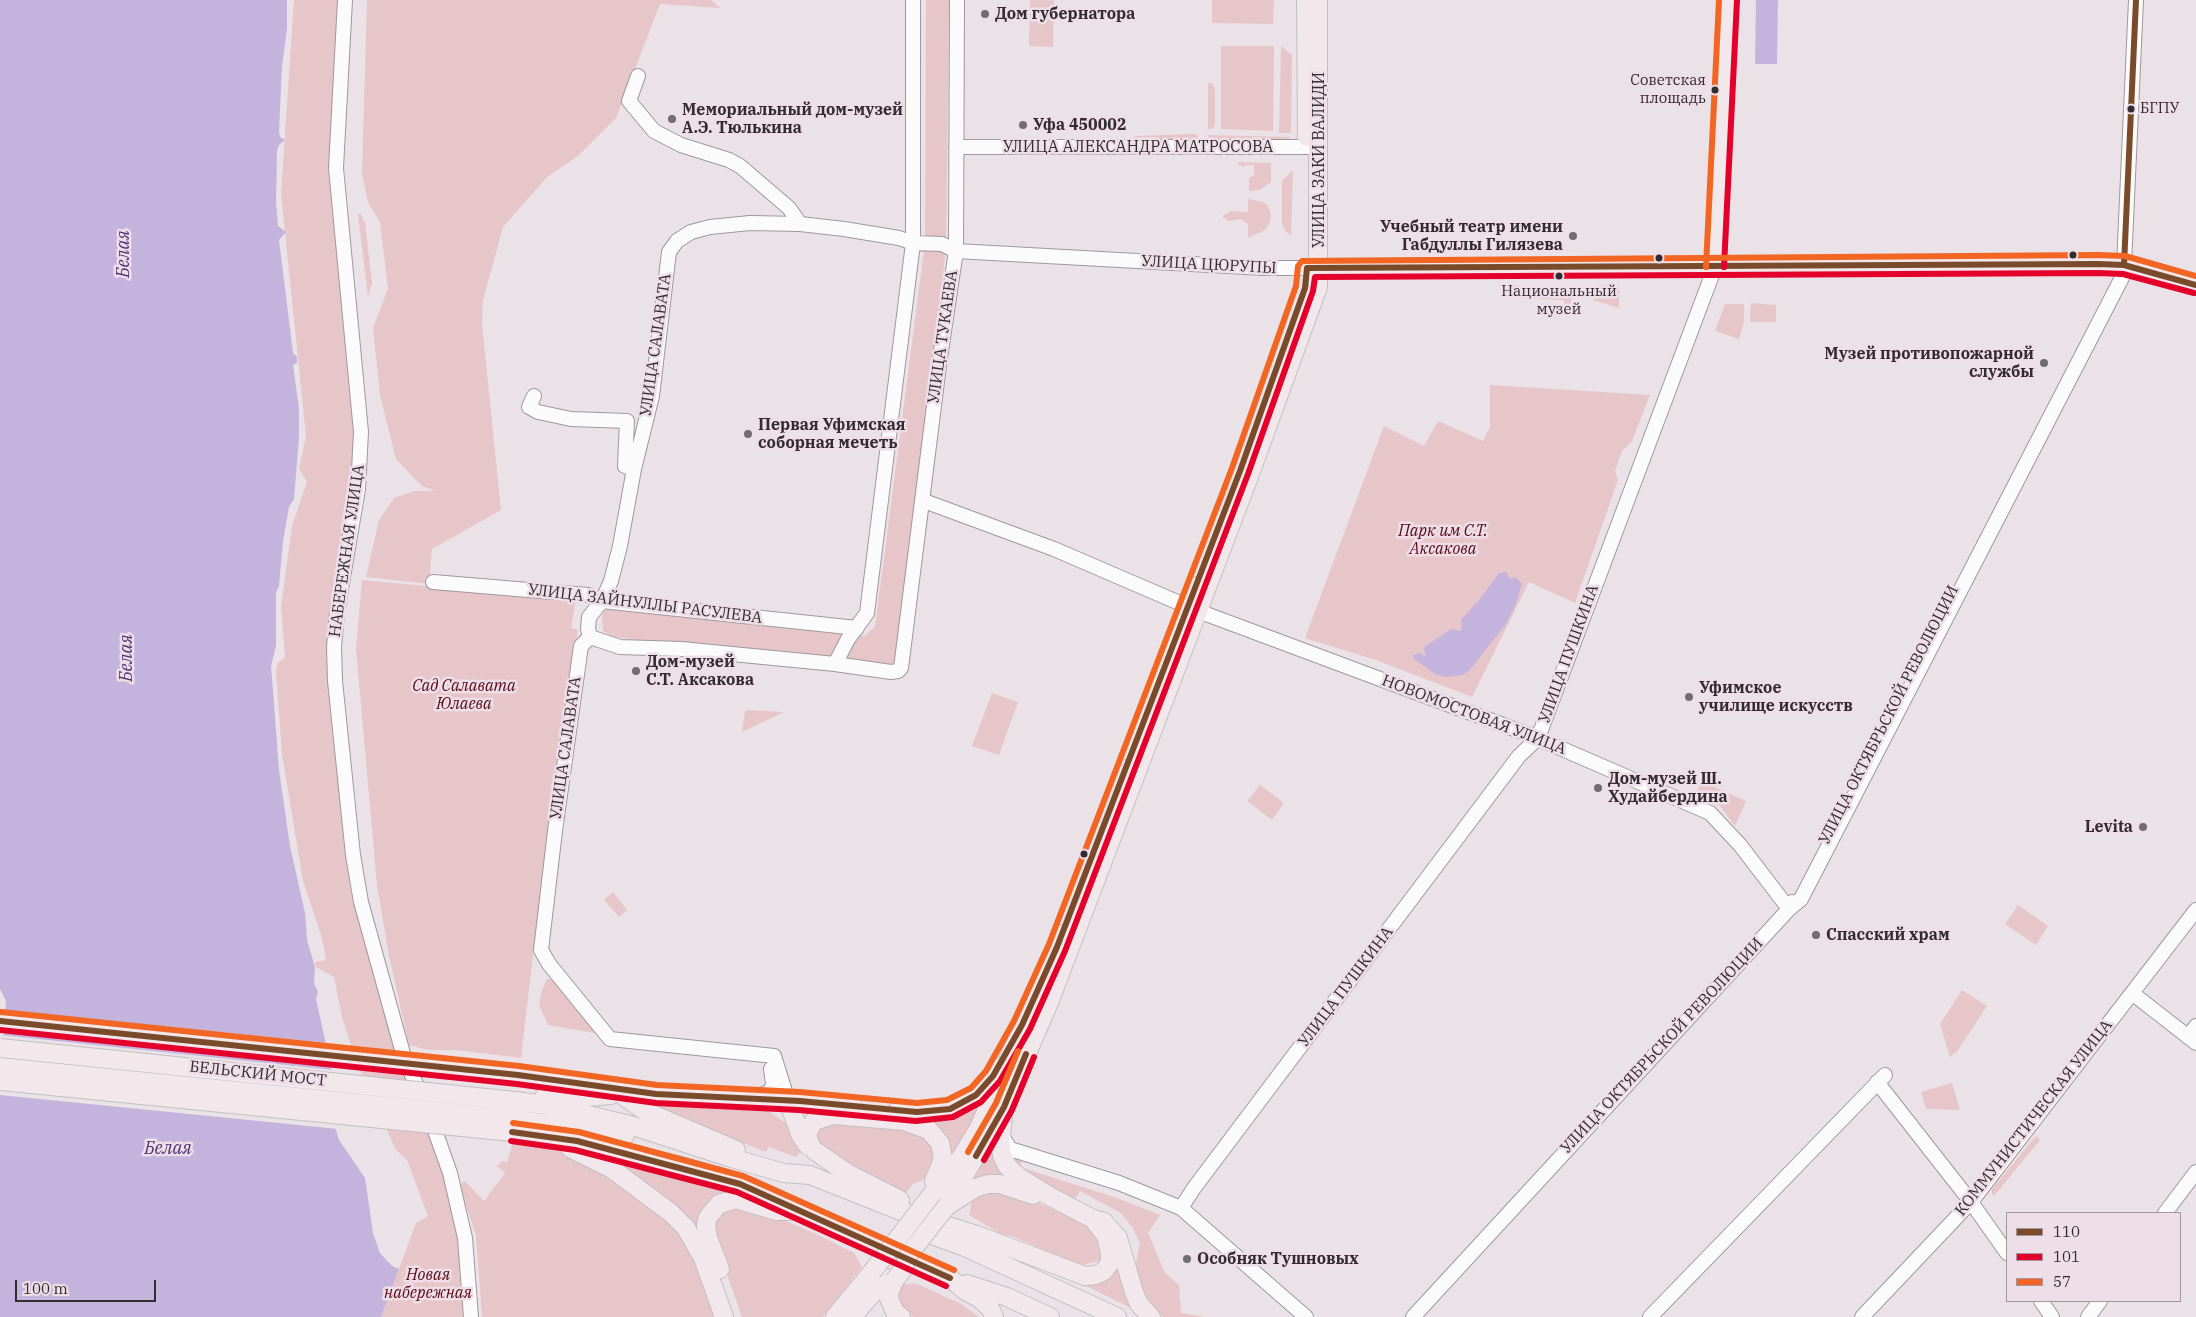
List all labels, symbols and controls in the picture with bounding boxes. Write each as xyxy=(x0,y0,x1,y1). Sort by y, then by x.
place label: Дом губернатора xyxy=(995,4,1135,24)
marker: Дом губернатора xyxy=(979,8,991,20)
street label: УЛИЦА ЗАКИ ВАЛИДИ xyxy=(1309,72,1329,248)
place label: Советская площадь xyxy=(1630,72,1706,107)
marker: Советская площадь xyxy=(1710,85,1720,95)
place label: Мемориальный дом-музей А.Э. Тюлькина xyxy=(682,100,903,138)
place label: БГПУ xyxy=(2140,100,2179,118)
marker: БГПУ xyxy=(2126,104,2136,114)
marker: Мемориальный дом-музей А.Э. Тюлькина xyxy=(666,113,678,125)
place label: Уфа 450002 xyxy=(1033,115,1127,135)
marker: Уфа 450002 xyxy=(1017,119,1029,131)
street label: УЛИЦА АЛЕКСАНДРА МАТРОСОВА xyxy=(1003,137,1273,157)
place label: Учебный театр имени Габдуллы Гилязева xyxy=(1380,217,1563,255)
water label: Белая xyxy=(113,230,135,278)
marker: Учебный театр имени Габдуллы Гилязева xyxy=(1567,230,1579,242)
unlabelled marker xyxy=(2068,250,2078,260)
street label: УЛИЦА ЦЮРУПЫ xyxy=(1141,252,1277,278)
unlabelled marker xyxy=(1654,253,1664,263)
street label: УЛИЦА ТУКАЕВА xyxy=(924,269,962,405)
marker: Национальный музей xyxy=(1554,271,1564,281)
street label: УЛИЦА САЛАВАТА xyxy=(636,272,676,418)
place label: Национальный музей xyxy=(1501,283,1617,318)
place label: Музей противопожарной службы xyxy=(1824,344,2034,382)
marker: Музей противопожарной службы xyxy=(2038,357,2050,369)
place label: Первая Уфимская соборная мечеть xyxy=(758,415,906,453)
marker: Первая Уфимская соборная мечеть xyxy=(742,428,754,440)
street label: НАБЕРЕЖНАЯ УЛИЦА xyxy=(325,464,369,638)
park label: Парк им С.Т. Аксакова xyxy=(1398,521,1488,559)
street label: УЛИЦА ЗАЙНУЛЛЫ РАСУЛЕВА xyxy=(527,580,763,628)
street label: УЛИЦА ПУШКИНА xyxy=(1535,582,1603,726)
street label: УЛИЦА ОКТЯБРЬСКОЙ РЕВОЛЮЦИИ xyxy=(1815,582,1963,848)
water label: Белая xyxy=(116,634,138,682)
place label: Дом-музей С.Т. Аксакова xyxy=(646,652,754,690)
marker: Дом-музей С.Т. Аксакова xyxy=(630,665,642,677)
street label: НОВОМОСТОВАЯ УЛИЦА xyxy=(1379,671,1569,759)
street label: УЛИЦА САЛАВАТА xyxy=(546,675,586,821)
park label: Сад Салавата Юлаева xyxy=(412,676,516,714)
place label: Уфимское училище искусств xyxy=(1699,678,1853,716)
marker: Уфимское училище искусств xyxy=(1683,691,1695,703)
place label: Дом-музей Ш. Худайбердина xyxy=(1608,769,1728,807)
marker: Дом-музей Ш. Худайбердина xyxy=(1592,782,1604,794)
place label: Levita xyxy=(2085,817,2133,837)
marker: Levita xyxy=(2137,821,2149,833)
unlabelled marker xyxy=(1079,849,1089,859)
street label: УЛИЦА ПУШКИНА xyxy=(1294,923,1398,1051)
place label: Спасский храм xyxy=(1826,925,1950,945)
marker: Спасский храм xyxy=(1810,929,1822,941)
street label: УЛИЦА ОКТЯБРЬСКОЙ РЕВОЛЮЦИИ xyxy=(1557,934,1767,1158)
street label: КОММУНИСТИЧЕСКАЯ УЛИЦА xyxy=(1951,1016,2117,1220)
street label: БЕЛЬСКИЙ МОСТ xyxy=(188,1057,328,1091)
water label: Белая xyxy=(144,1138,192,1160)
legend xyxy=(2006,1212,2181,1302)
text: 110 xyxy=(2053,1222,2080,1241)
text: 101 xyxy=(2053,1247,2080,1266)
place label: Особняк Тушновых xyxy=(1197,1249,1359,1269)
marker: Особняк Тушновых xyxy=(1181,1253,1193,1265)
park label: Новая набережная xyxy=(384,1265,472,1303)
scale bar xyxy=(18,1270,159,1302)
text: 57 xyxy=(2053,1272,2071,1291)
text: 100 m xyxy=(23,1279,68,1298)

